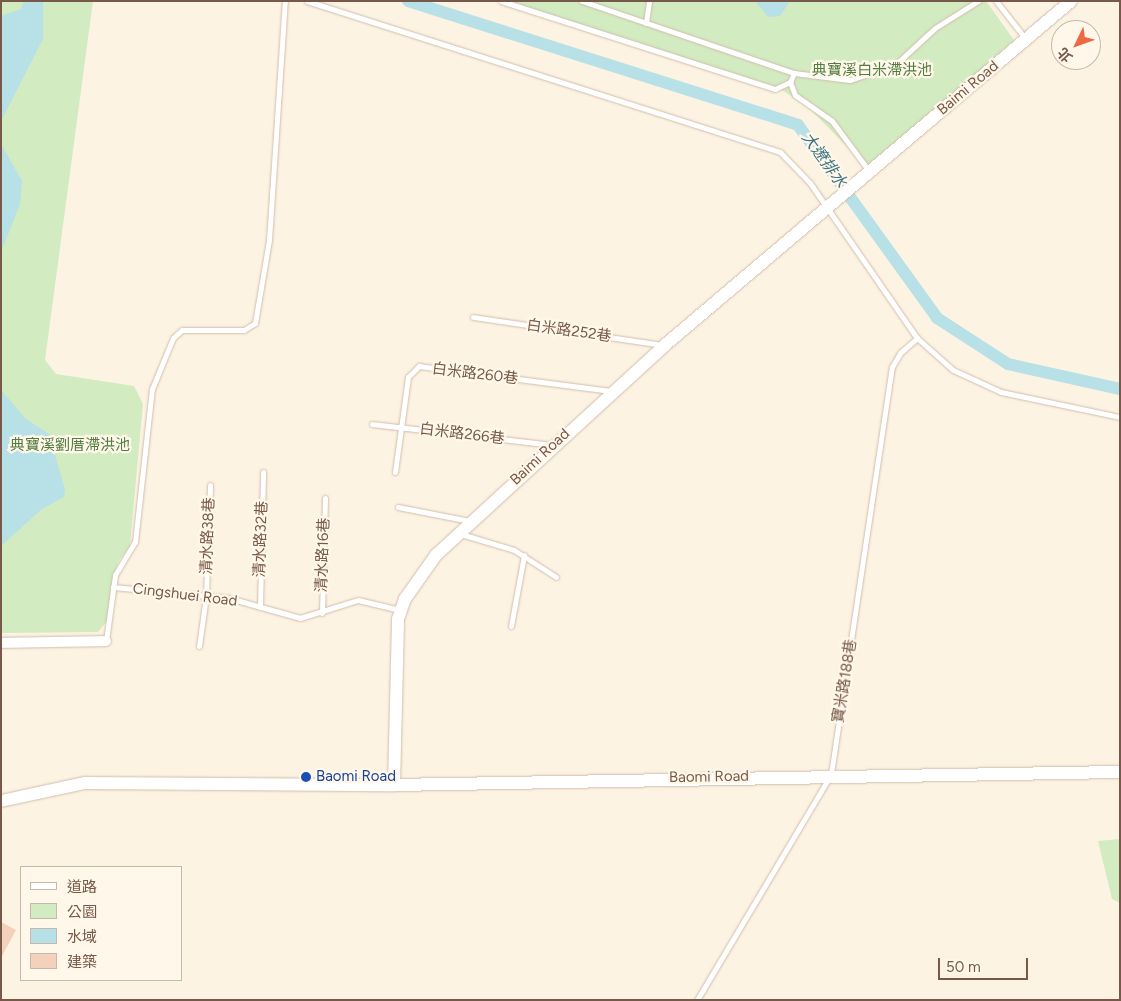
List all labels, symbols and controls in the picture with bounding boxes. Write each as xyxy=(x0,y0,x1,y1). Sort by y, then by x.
north arrow xyxy=(1051,20,1101,70)
text: 北 xyxy=(1054,44,1076,66)
street label: Baimi Road xyxy=(934,57,1002,119)
park label: 典寶溪白米滯洪池 xyxy=(812,62,932,80)
water label: 大遼排水 xyxy=(797,128,851,192)
street label: 白米路252巷 xyxy=(525,316,613,346)
street label: 白米路260巷 xyxy=(431,360,519,388)
street label: 白米路266巷 xyxy=(419,420,505,448)
street label: Baimi Road xyxy=(507,425,573,489)
park label: 典寶溪劉厝滯洪池 xyxy=(10,437,130,455)
street label: 清水路38巷 xyxy=(198,497,218,575)
street label: 清水路32巷 xyxy=(251,500,271,578)
street label: 清水路16巷 xyxy=(313,517,333,593)
street label: Cingshuei Road xyxy=(132,580,238,610)
street label: 寶米路188巷 xyxy=(829,638,861,724)
street label: Baomi Road xyxy=(669,767,749,787)
place label: Baomi Road xyxy=(316,768,396,786)
marker: Baomi Road xyxy=(300,771,312,783)
legend xyxy=(20,866,182,981)
text: 道路 xyxy=(67,878,97,896)
text: 公園 xyxy=(67,903,97,921)
text: 水域 xyxy=(67,928,97,946)
scale bar xyxy=(941,948,1031,980)
text: 建築 xyxy=(67,953,97,971)
text: 50 m xyxy=(946,958,981,976)

